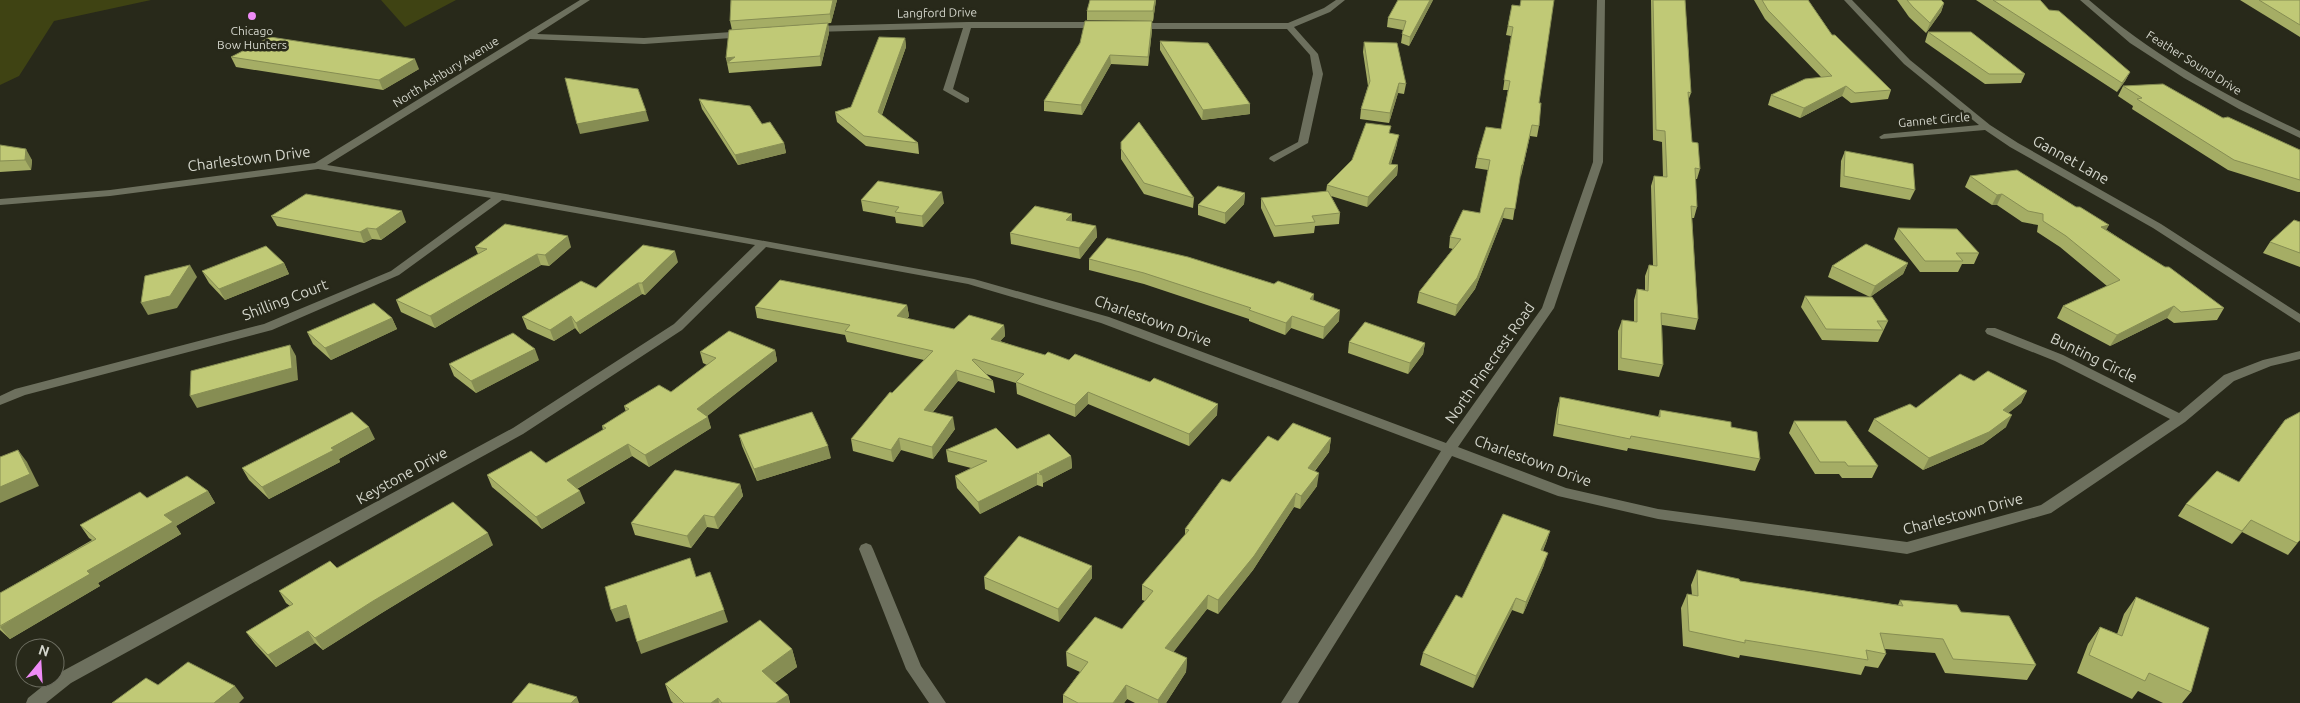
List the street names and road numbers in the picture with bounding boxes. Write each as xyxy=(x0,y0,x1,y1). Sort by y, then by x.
street label: Langford Drive xyxy=(897,5,977,20)
street label: Feather Sound Drive xyxy=(2144,28,2244,97)
street label: North Ashbury Avenue xyxy=(391,34,501,109)
street label: Gannet Circle xyxy=(1897,110,1970,129)
street label: Gannet Lane xyxy=(2030,132,2112,188)
street label: Charlestown Drive xyxy=(187,143,311,174)
street label: Shilling Court xyxy=(240,275,330,324)
street label: Charlestown Drive xyxy=(1092,291,1214,350)
street label: North Pinecrest Road xyxy=(1441,299,1538,427)
street label: Bunting Circle xyxy=(2048,329,2140,386)
street label: Charlestown Drive xyxy=(1472,431,1594,490)
street label: Keystone Drive xyxy=(353,444,450,508)
street label: Charlestown Drive xyxy=(1901,489,2025,538)

